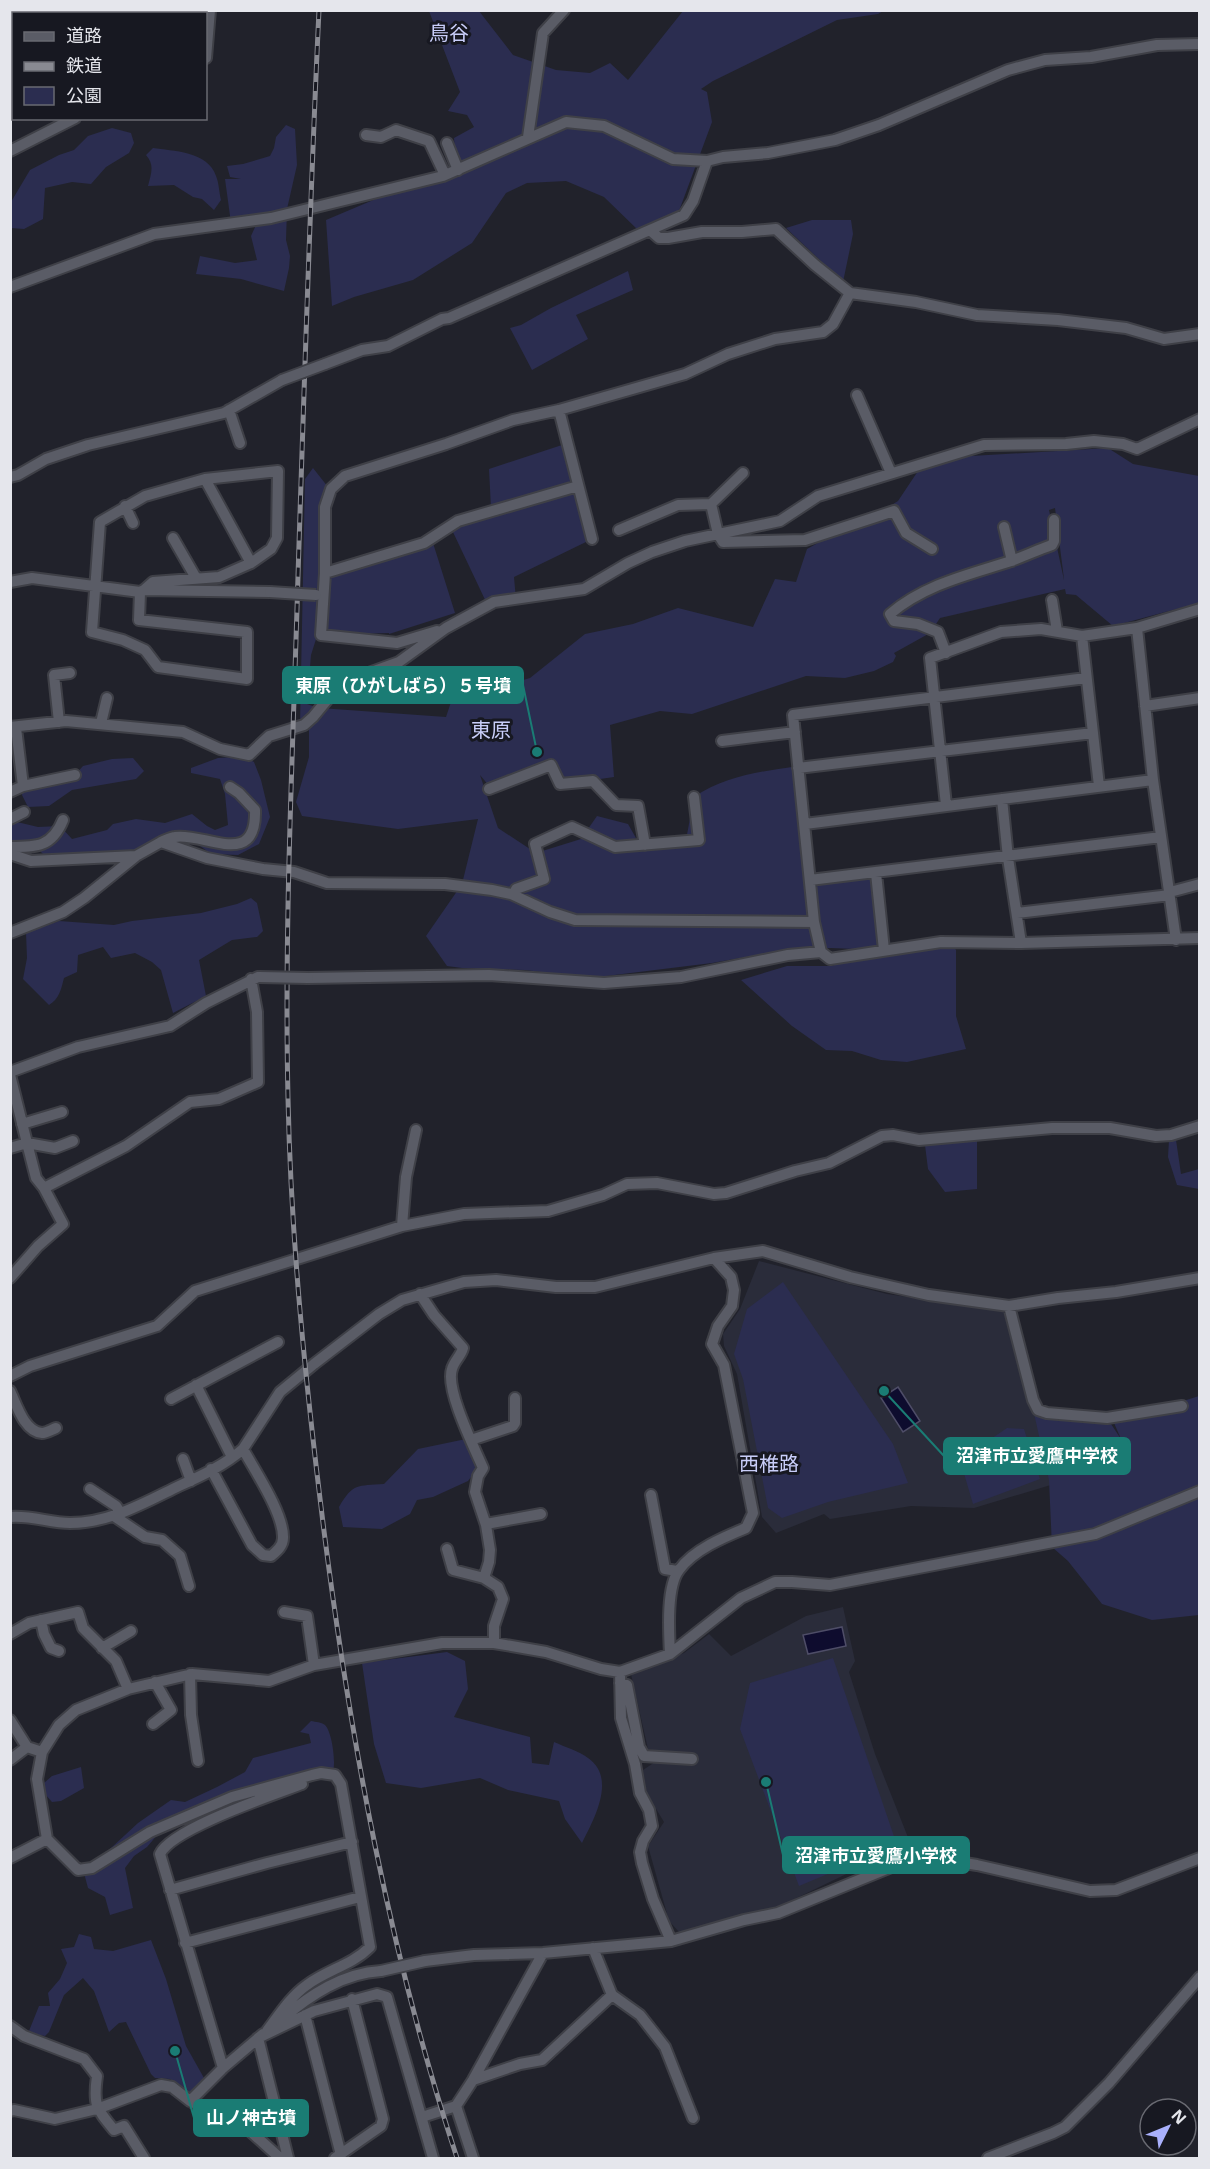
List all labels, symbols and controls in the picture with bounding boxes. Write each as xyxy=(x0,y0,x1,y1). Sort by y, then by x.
legend xyxy=(12,12,207,120)
district label: 鳥谷 xyxy=(429,19,469,46)
text: 道路 xyxy=(66,23,102,47)
text: 鉄道 xyxy=(66,53,102,77)
text: 公園 xyxy=(66,83,102,107)
callout: 東原（ひがしばら）５号墳 xyxy=(283,667,523,703)
text: 東原（ひがしばら）５号墳 xyxy=(295,673,511,697)
district label: 東原 xyxy=(471,716,511,743)
callout: 沼津市立愛鷹中学校 xyxy=(944,1438,1130,1474)
text: 沼津市立愛鷹中学校 xyxy=(956,1443,1118,1467)
district label: 西椎路 xyxy=(739,1450,799,1477)
callout: 沼津市立愛鷹小学校 xyxy=(783,1837,969,1873)
text: 沼津市立愛鷹小学校 xyxy=(795,1843,957,1867)
north arrow xyxy=(1138,2097,1198,2157)
callout: 山ノ神古墳 xyxy=(194,2100,308,2136)
text: 山ノ神古墳 xyxy=(206,2105,296,2129)
text: N xyxy=(1166,2105,1191,2129)

